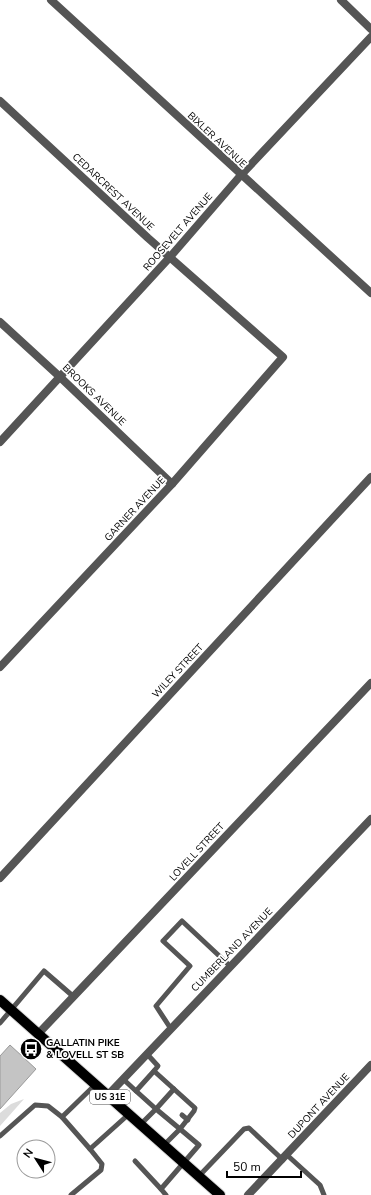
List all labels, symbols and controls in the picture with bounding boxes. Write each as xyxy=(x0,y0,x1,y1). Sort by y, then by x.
street label: BIXLER AVENUE xyxy=(184,109,250,171)
street label: CEDARCREST AVENUE xyxy=(69,150,157,234)
street label: ROOSEVELT AVENUE xyxy=(140,190,216,274)
street label: BROOKS AVENUE xyxy=(59,361,129,429)
street label: GARNER AVENUE xyxy=(101,473,169,544)
street label: WILEY STREET xyxy=(149,641,207,701)
street label: LOVELL STREET xyxy=(166,820,228,884)
street label: CUMBERLAND AVENUE xyxy=(188,905,276,995)
bus stop icon: GALLATIN PIKE & LOVELL ST SB xyxy=(18,1036,44,1062)
place label: GALLATIN PIKE & LOVELL ST SB xyxy=(46,1036,124,1062)
street label: DUPONT AVENUE xyxy=(285,1070,353,1142)
road number: US 31E xyxy=(90,1090,130,1104)
north arrow xyxy=(16,1139,56,1179)
text: N xyxy=(20,1146,37,1161)
scale bar xyxy=(227,1153,301,1179)
text: 50 m xyxy=(233,1159,261,1175)

